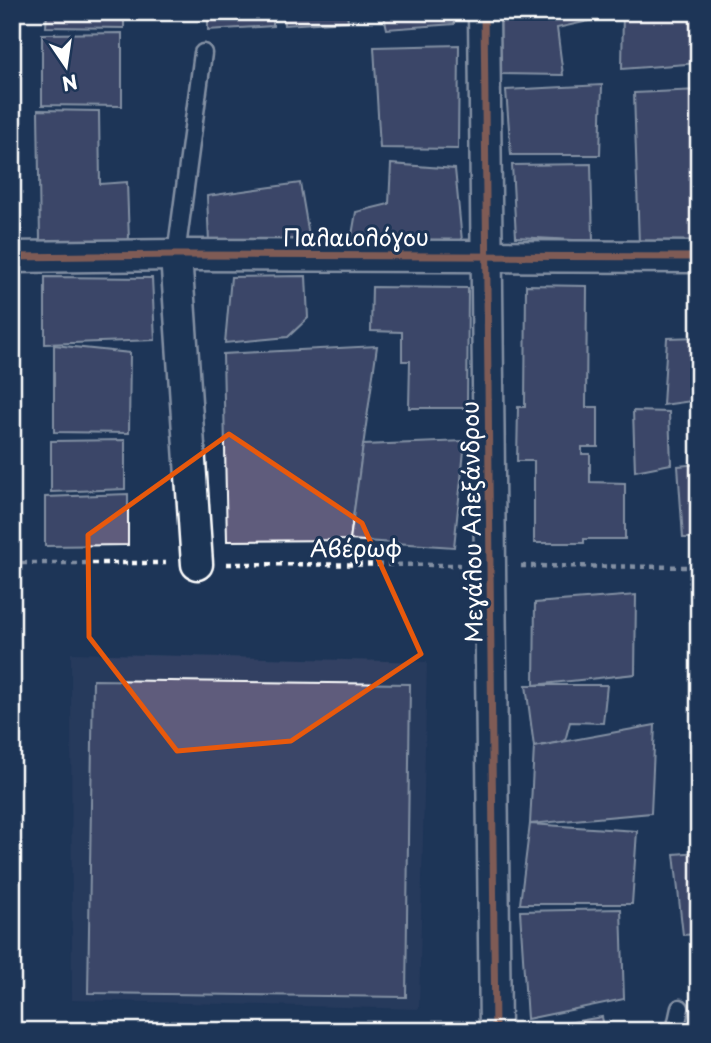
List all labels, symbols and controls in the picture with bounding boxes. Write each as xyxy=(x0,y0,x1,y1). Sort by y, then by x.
north arrow xyxy=(32,32,102,102)
text: N xyxy=(60,68,81,99)
street label: Παλαιολόγου xyxy=(283,219,429,254)
street label: Μεγάλου Αλεξάνδρου xyxy=(451,401,491,643)
street label: Αβέρωφ xyxy=(310,530,402,565)

